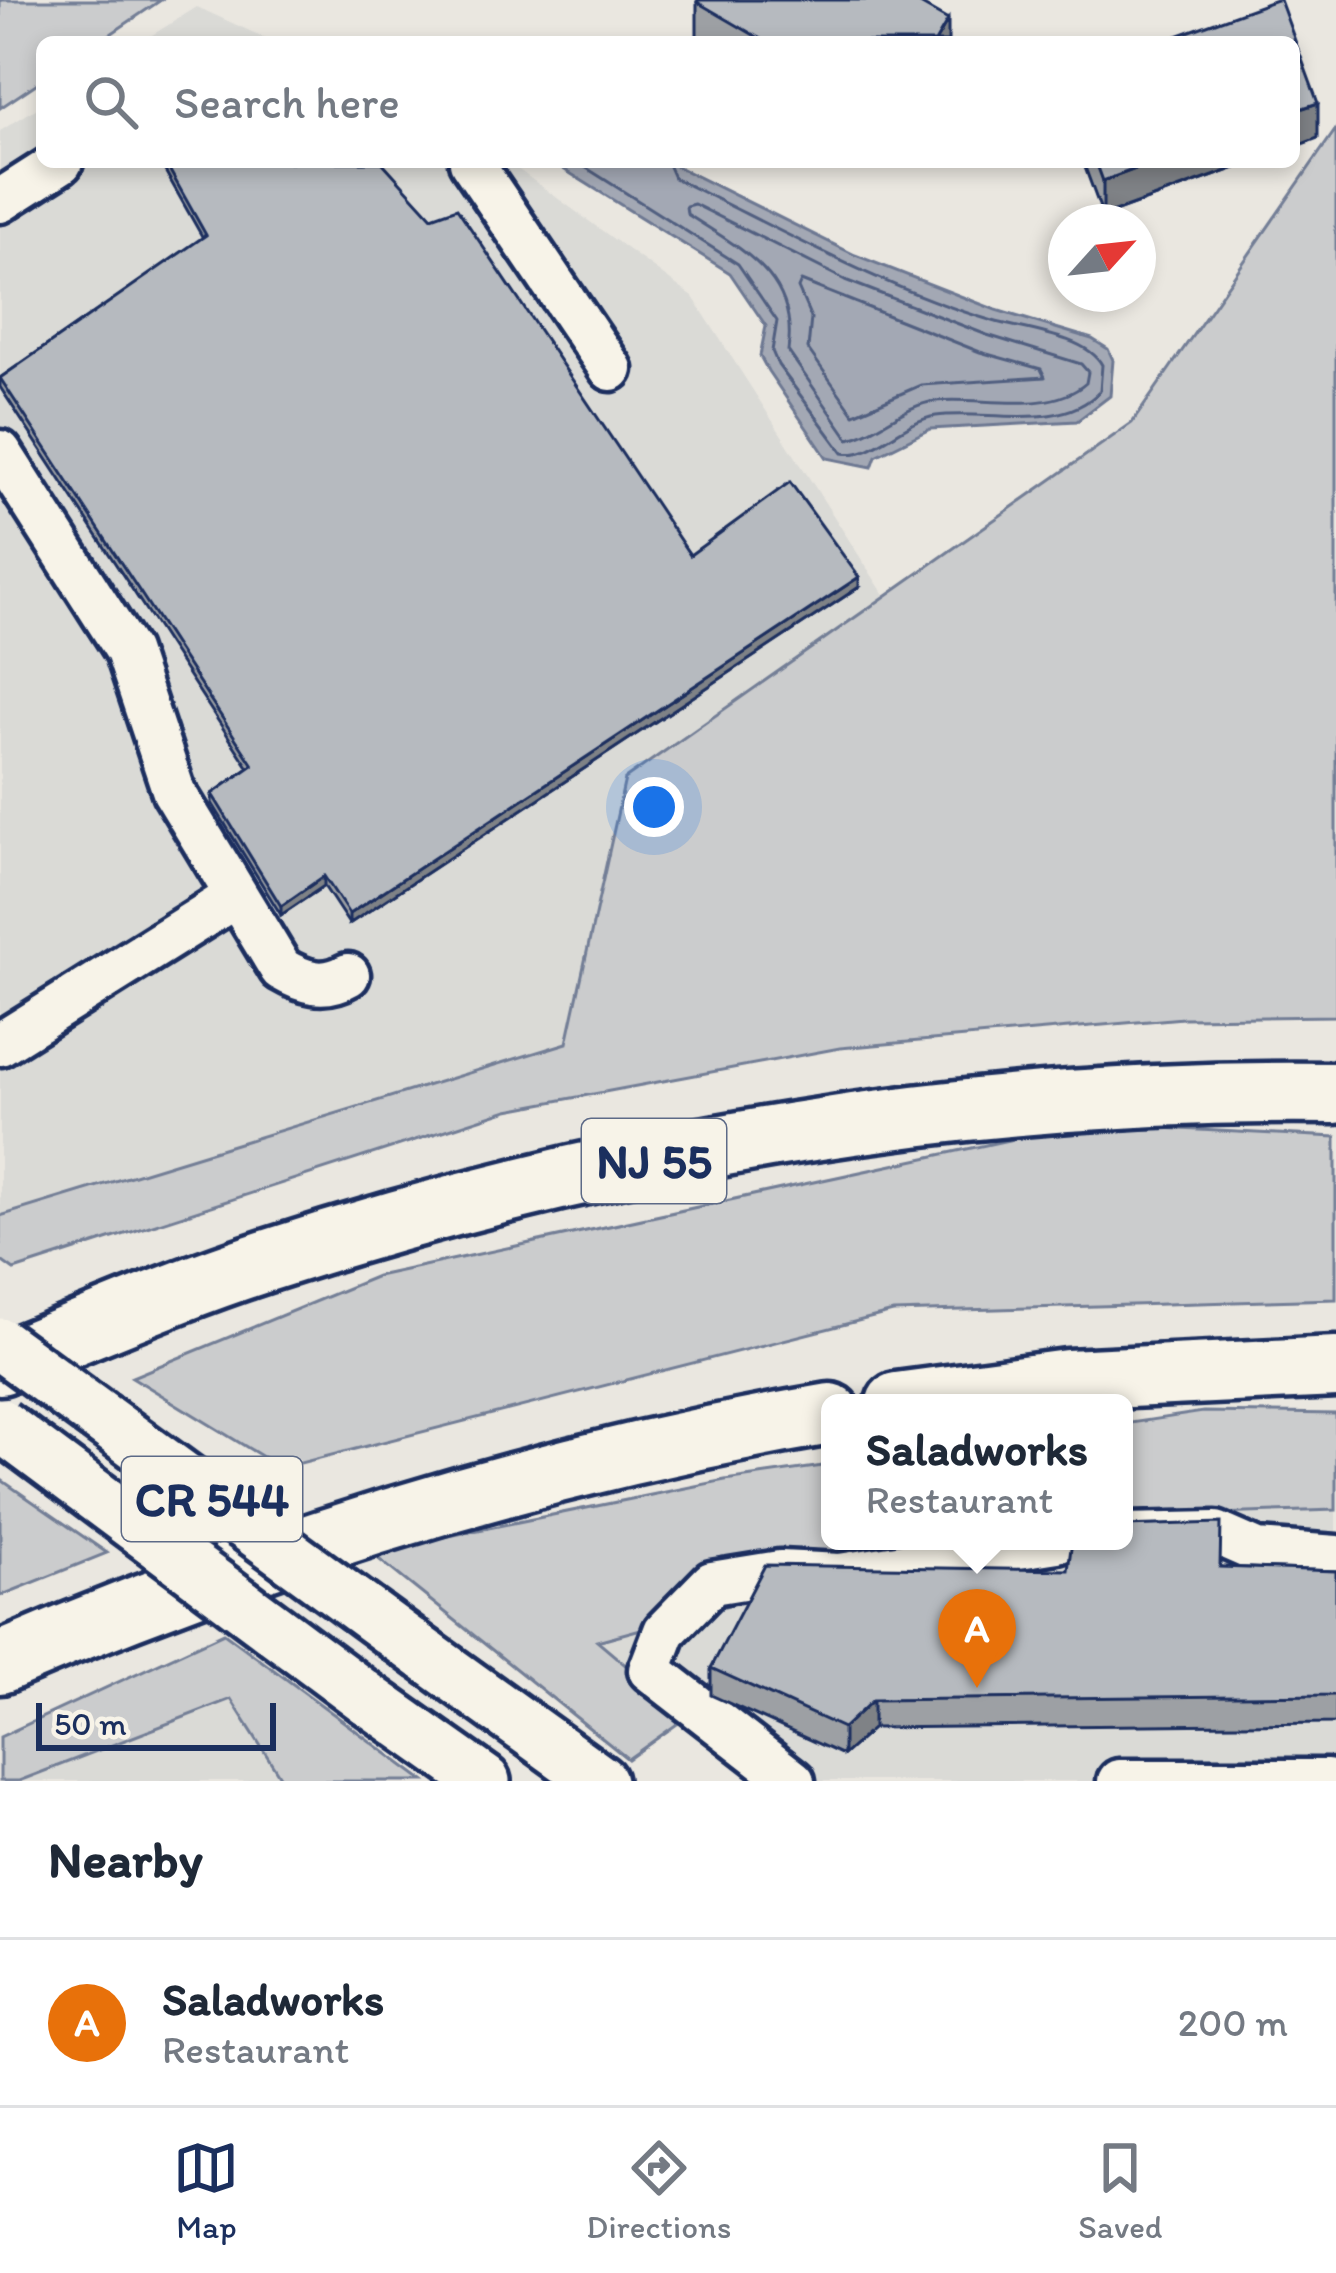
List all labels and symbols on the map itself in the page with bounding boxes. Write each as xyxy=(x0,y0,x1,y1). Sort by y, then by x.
north arrow xyxy=(1048,204,1156,312)
your location xyxy=(624,777,684,837)
road number: NJ 55 xyxy=(582,1119,726,1203)
road number: CR 544 xyxy=(122,1457,302,1541)
pin: A xyxy=(938,1589,1016,1688)
scale bar xyxy=(36,1697,276,1750)

